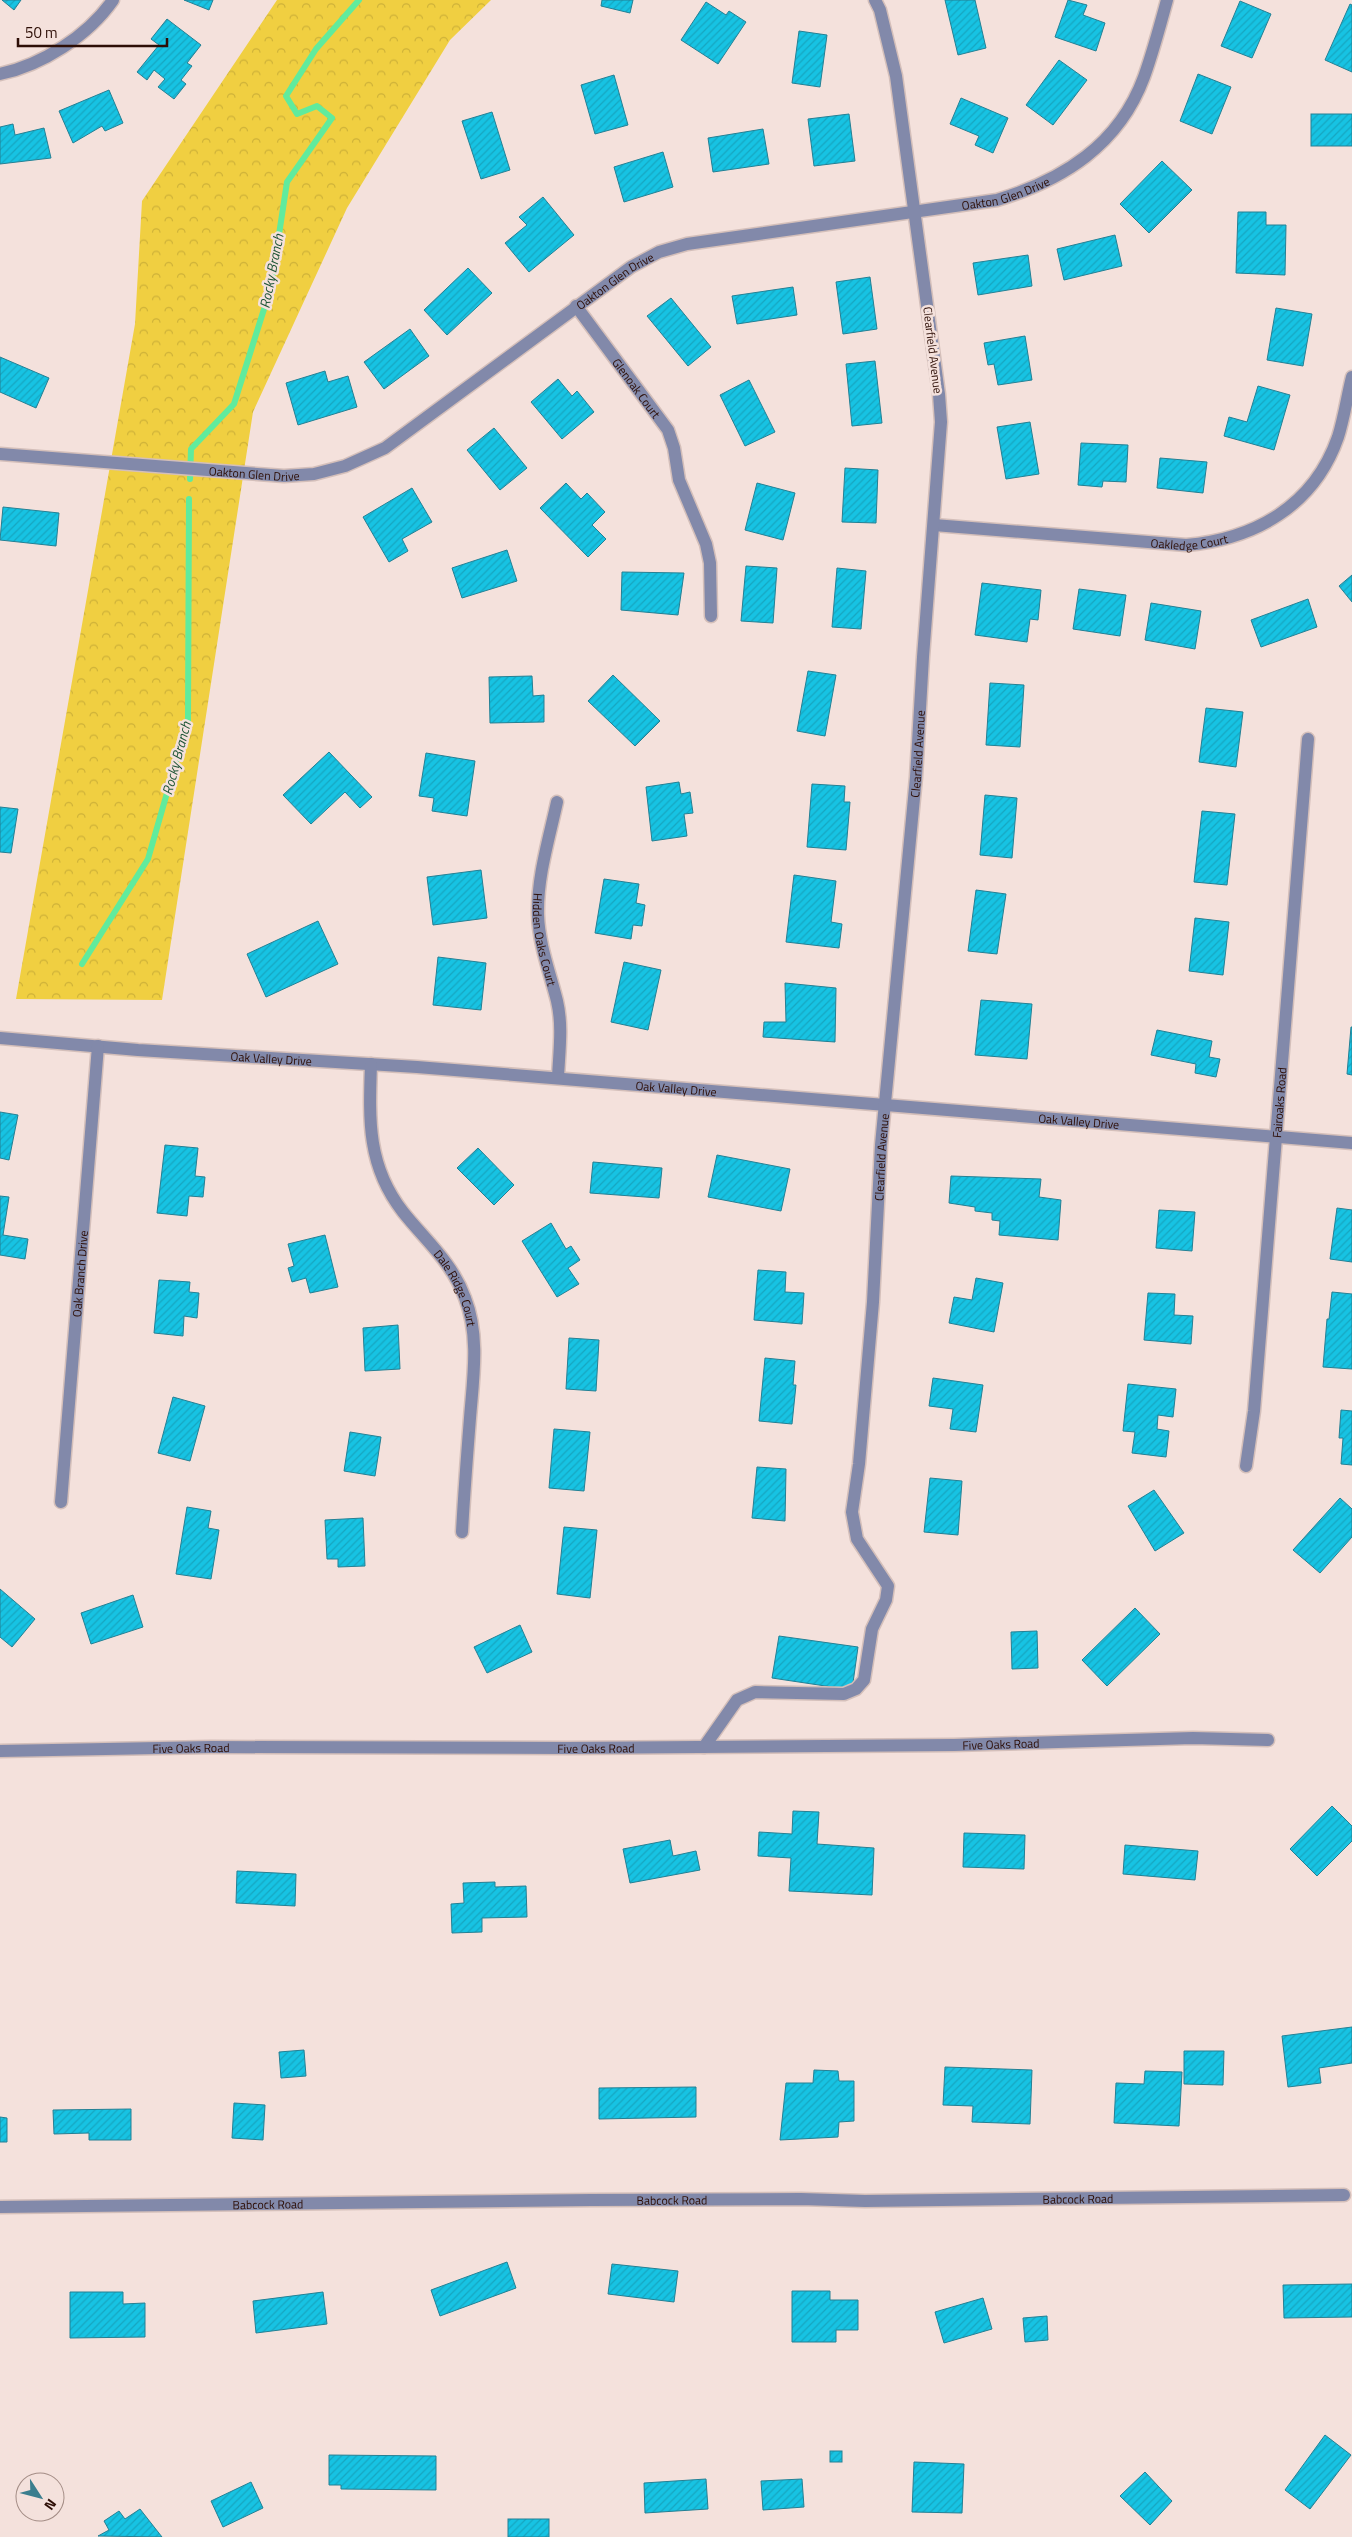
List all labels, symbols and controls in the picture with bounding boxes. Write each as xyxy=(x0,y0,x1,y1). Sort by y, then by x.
scale bar xyxy=(18,15,166,47)
text: 50 m xyxy=(25,21,58,44)
street label: Oakton Glen Drive xyxy=(960,171,1053,214)
water label: Rocky Branch xyxy=(254,231,289,310)
street label: Oakton Glen Drive xyxy=(572,247,657,314)
street label: Clearfield Avenue xyxy=(918,305,948,395)
street label: Glenoak Court xyxy=(608,354,666,423)
street label: Oakton Glen Drive xyxy=(208,461,300,486)
street label: Oakledge Court xyxy=(1150,528,1230,555)
street label: Clearfield Avenue xyxy=(905,710,929,798)
water label: Rocky Branch xyxy=(156,718,196,797)
street label: Hidden Oaks Court xyxy=(528,892,562,989)
street label: Oak Valley Drive xyxy=(230,1046,312,1070)
street label: Fairoaks Road xyxy=(1266,1066,1291,1139)
street label: Oak Valley Drive xyxy=(635,1075,717,1101)
street label: Oak Valley Drive xyxy=(1038,1108,1120,1134)
street label: Clearfield Avenue xyxy=(869,1113,893,1201)
street label: Oak Branch Drive xyxy=(67,1230,93,1318)
street label: Dale Ridge Court xyxy=(429,1245,482,1328)
street label: Five Oaks Road xyxy=(962,1733,1040,1754)
street label: Five Oaks Road xyxy=(152,1737,230,1758)
street label: Five Oaks Road xyxy=(557,1738,635,1758)
street label: Babcock Road xyxy=(1042,2188,1113,2208)
street label: Babcock Road xyxy=(636,2190,707,2209)
street label: Babcock Road xyxy=(232,2194,304,2214)
north arrow xyxy=(15,2472,65,2522)
text: N xyxy=(40,2495,62,2515)

